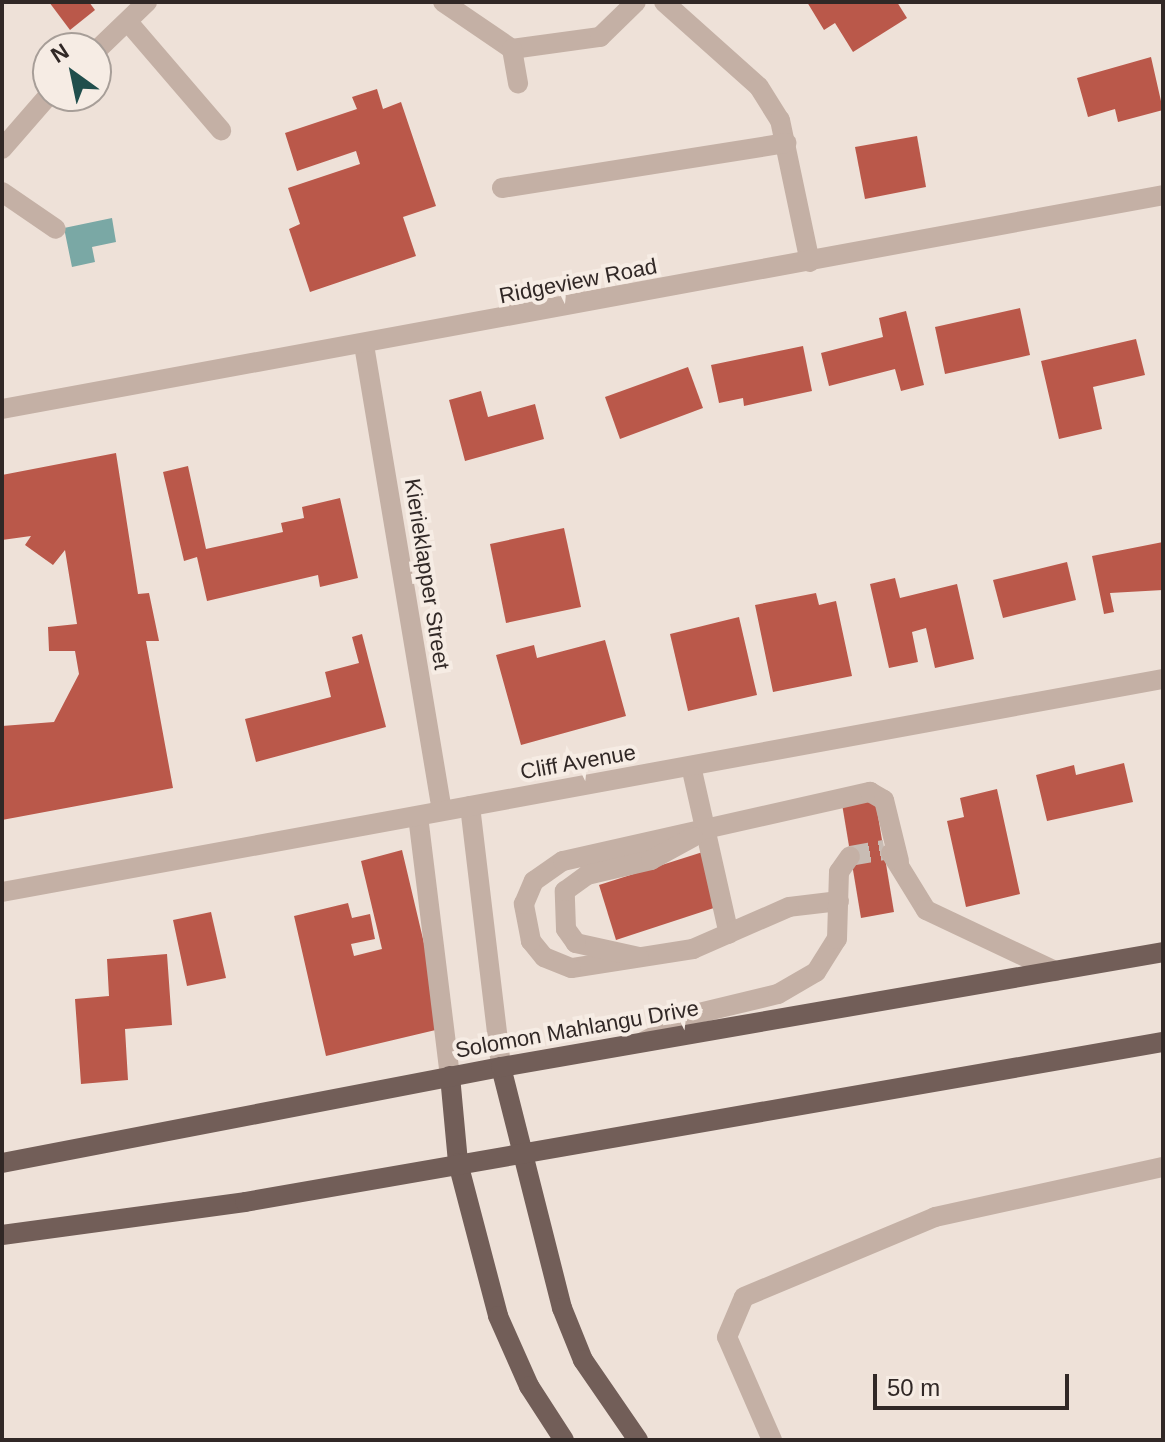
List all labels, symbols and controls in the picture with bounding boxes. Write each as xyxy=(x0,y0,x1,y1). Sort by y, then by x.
north arrow xyxy=(32,32,112,112)
text: N xyxy=(46,38,73,68)
street label: Ridgeview Road xyxy=(497,253,659,309)
street label: Kierieklapper Street xyxy=(399,477,455,671)
street label: Cliff Avenue xyxy=(518,739,638,785)
street label: Solomon Mahlangu Drive xyxy=(453,995,701,1063)
scale bar xyxy=(877,1358,1073,1408)
text: 50 m xyxy=(887,1374,940,1401)

